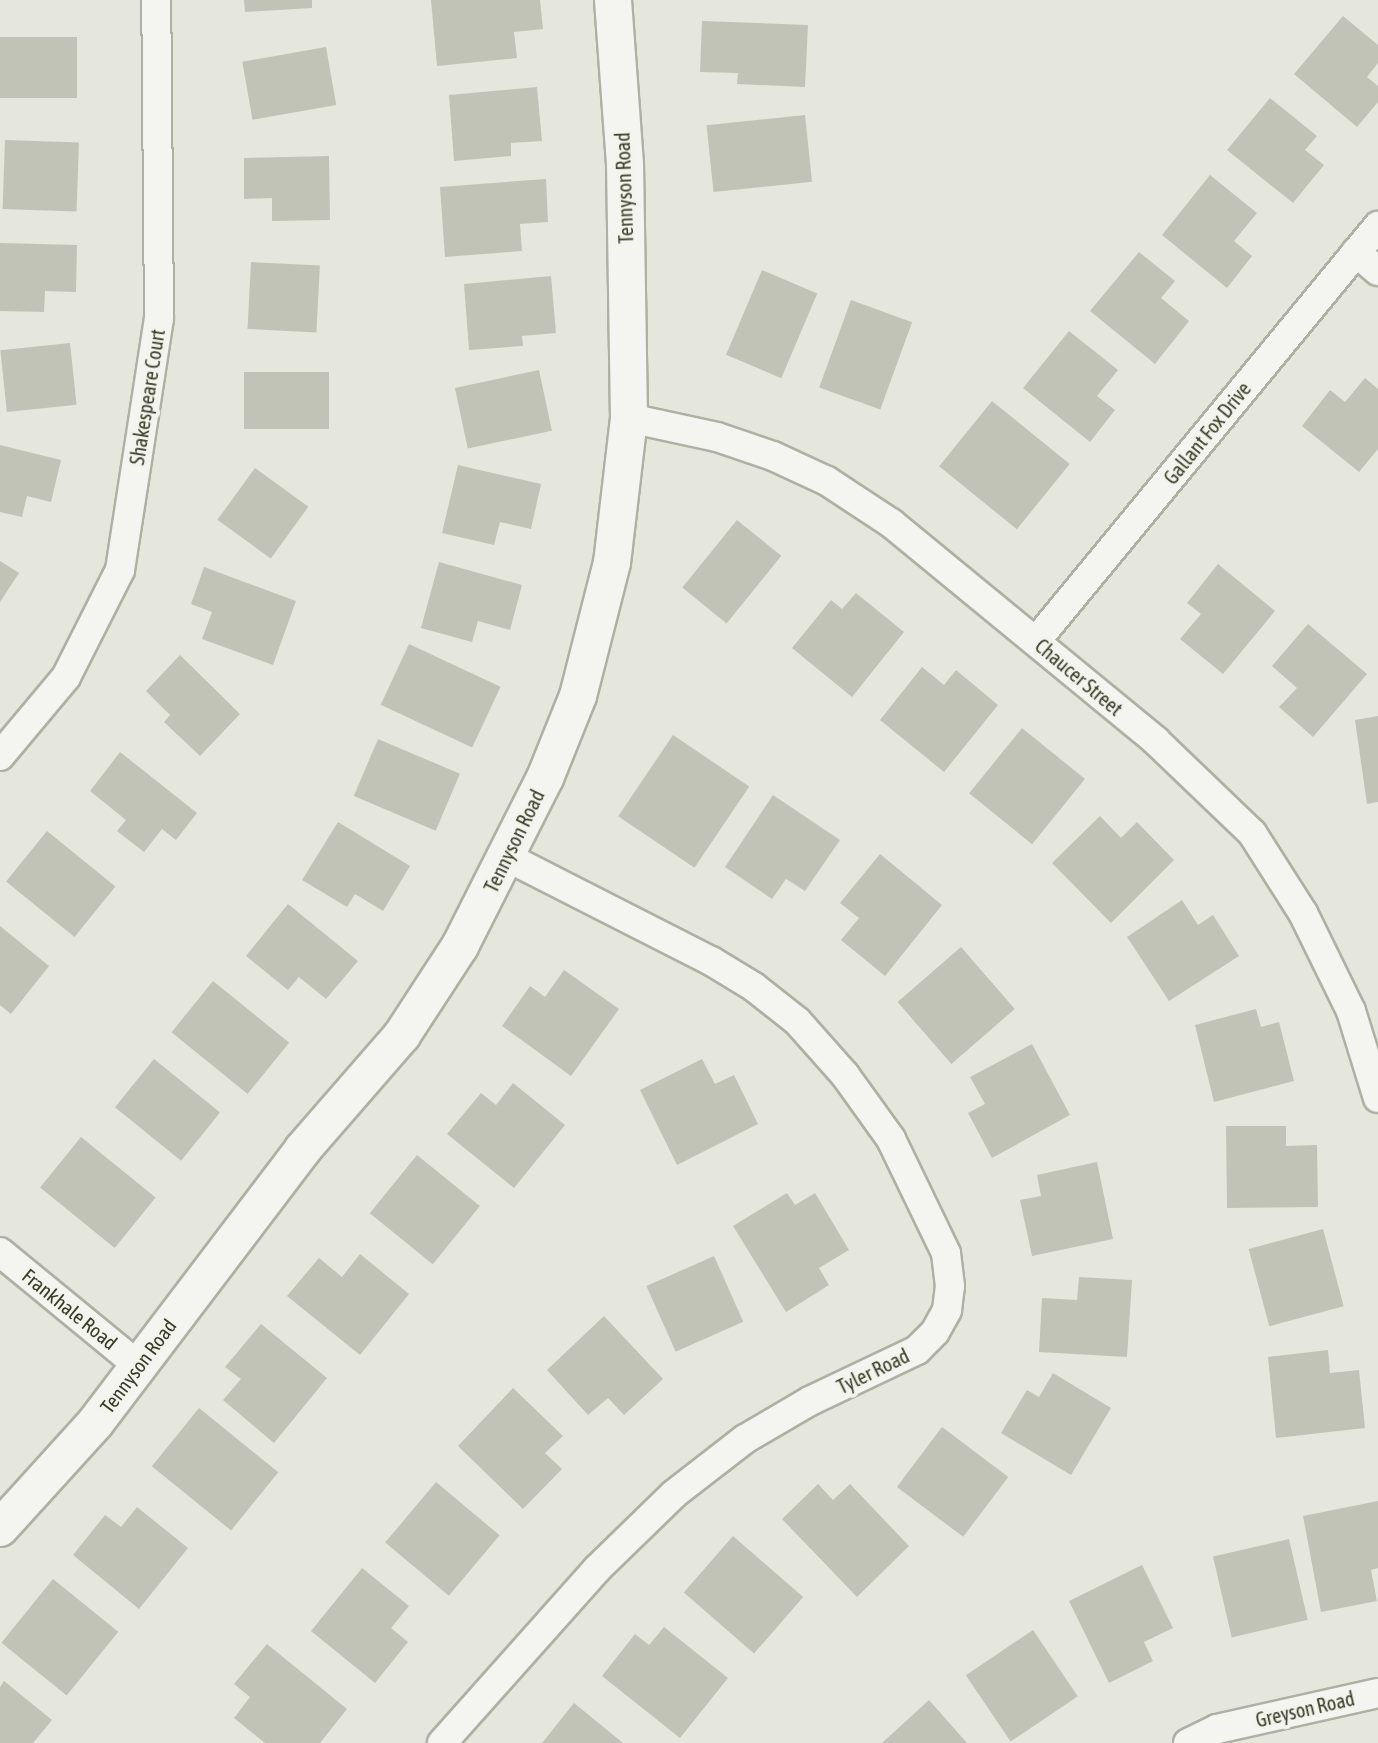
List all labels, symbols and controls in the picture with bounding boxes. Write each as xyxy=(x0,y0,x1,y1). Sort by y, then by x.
street label: Tennyson Road xyxy=(610,132,638,244)
street label: Shakespeare Court xyxy=(124,327,170,467)
street label: Gallant Fox Drive xyxy=(1158,377,1256,489)
street label: Chaucer Street xyxy=(1030,634,1128,720)
street label: Tennyson Road xyxy=(479,786,549,896)
street label: Frankhale Road xyxy=(18,1263,122,1355)
street label: Tennyson Road xyxy=(95,1314,181,1418)
street label: Tyler Road xyxy=(833,1343,913,1399)
street label: Greyson Road xyxy=(1253,1686,1357,1732)

